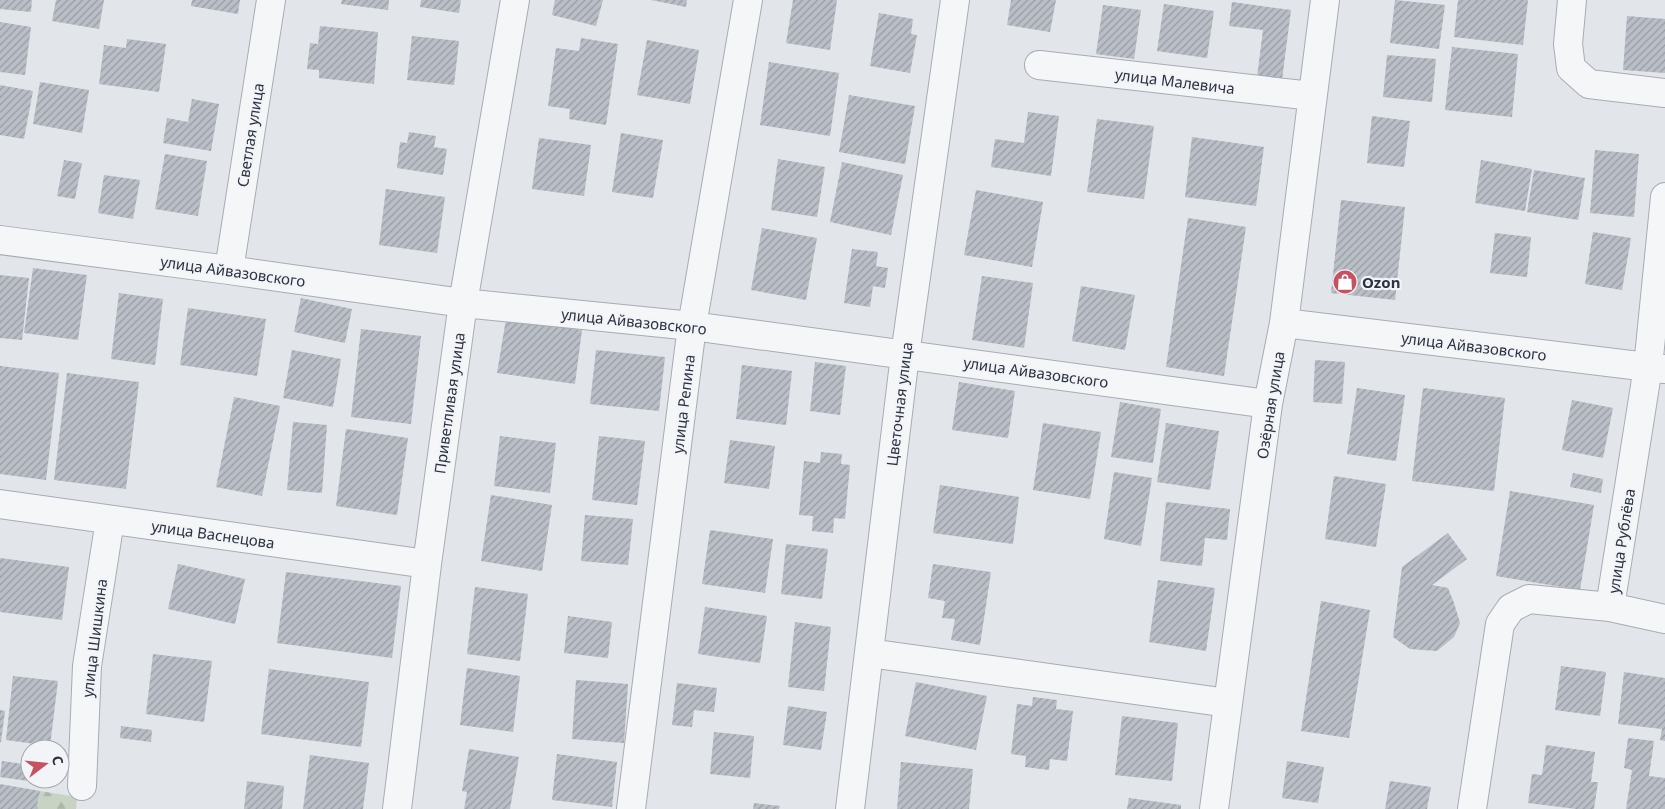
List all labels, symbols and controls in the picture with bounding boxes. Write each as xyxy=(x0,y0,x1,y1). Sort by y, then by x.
street label: улица Малевича xyxy=(1114,64,1236,98)
street label: Светлая улица xyxy=(232,82,268,188)
street label: улица Айвазовского xyxy=(159,251,307,291)
shop icon: Ozon xyxy=(1332,269,1358,295)
place label: Ozon xyxy=(1362,272,1400,292)
street label: улица Айвазовского xyxy=(560,303,708,339)
street label: улица Айвазовского xyxy=(1400,327,1548,365)
street label: Приветливая улица xyxy=(429,331,469,475)
street label: Цветочная улица xyxy=(881,341,917,467)
street label: Озёрная улица xyxy=(1252,350,1288,460)
street label: улица Айвазовского xyxy=(962,352,1110,392)
street label: улица Репина xyxy=(667,353,699,455)
street label: улица Рублёва xyxy=(1603,487,1639,595)
street label: улица Васнецова xyxy=(150,515,276,553)
street label: улица Шишкина xyxy=(77,577,111,699)
north arrow xyxy=(20,739,70,789)
text: С xyxy=(48,753,68,767)

